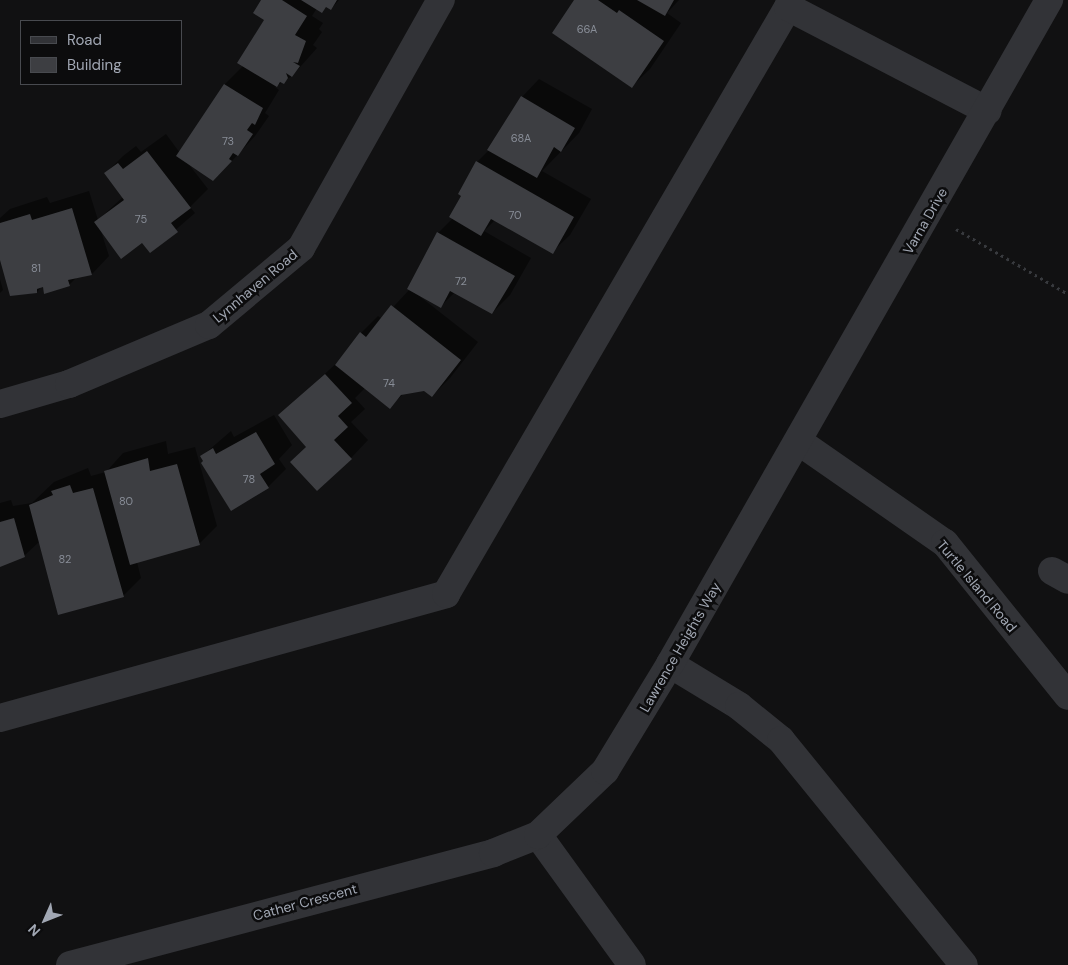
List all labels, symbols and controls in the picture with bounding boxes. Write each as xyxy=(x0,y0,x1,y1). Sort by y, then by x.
legend xyxy=(20,20,182,85)
house number: 66A xyxy=(577,22,597,36)
text: Road xyxy=(67,30,102,50)
text: Building xyxy=(67,55,122,75)
house number: 68A xyxy=(511,131,531,145)
house number: 73 xyxy=(222,134,234,148)
street label: Varna Drive xyxy=(899,185,951,257)
house number: 70 xyxy=(508,208,522,222)
house number: 75 xyxy=(135,212,147,226)
street label: Lynnhaven Road xyxy=(209,246,301,326)
house number: 81 xyxy=(31,261,41,275)
house number: 72 xyxy=(455,274,467,288)
house number: 74 xyxy=(383,376,395,390)
house number: 78 xyxy=(243,472,255,486)
house number: 80 xyxy=(119,494,133,508)
street label: Turtle Island Road xyxy=(934,537,1020,635)
house number: 82 xyxy=(59,552,71,566)
street label: Lawrence Heights Way xyxy=(636,579,724,715)
street label: Cather Crescent xyxy=(251,880,359,924)
north arrow xyxy=(20,895,70,945)
text: N xyxy=(24,920,44,940)

